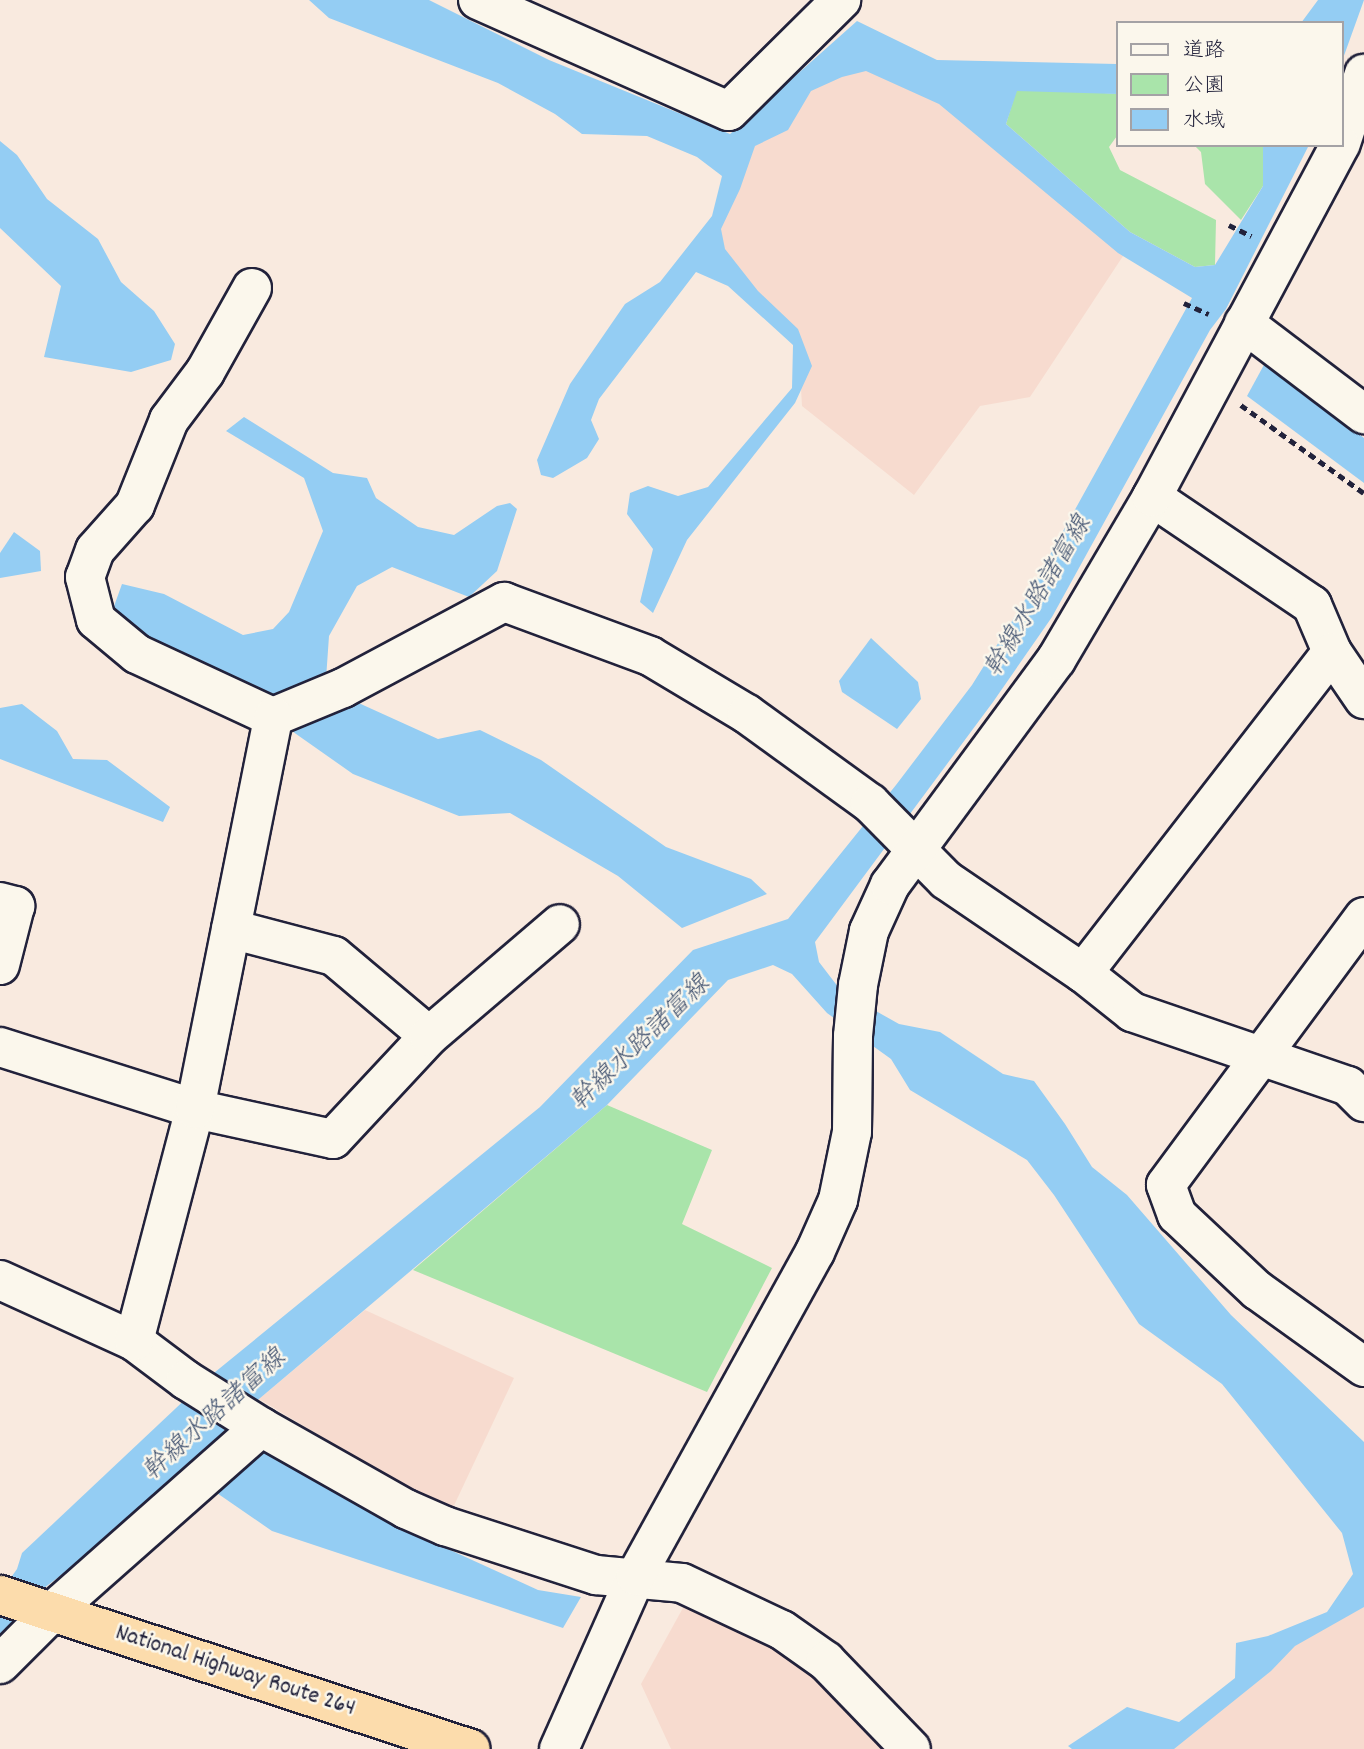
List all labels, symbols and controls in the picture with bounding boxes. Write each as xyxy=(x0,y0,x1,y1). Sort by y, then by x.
legend xyxy=(1116,21,1343,147)
text: 道路 xyxy=(1183,37,1225,67)
text: 公園 xyxy=(1183,72,1225,102)
text: 水域 xyxy=(1183,107,1225,137)
water label: 幹線水路諸富線 xyxy=(979,511,1099,683)
water label: 幹線水路諸富線 xyxy=(565,970,717,1118)
water label: 幹線水路諸富線 xyxy=(137,1344,293,1488)
street label: National Highway Route 264 xyxy=(111,1620,359,1724)

